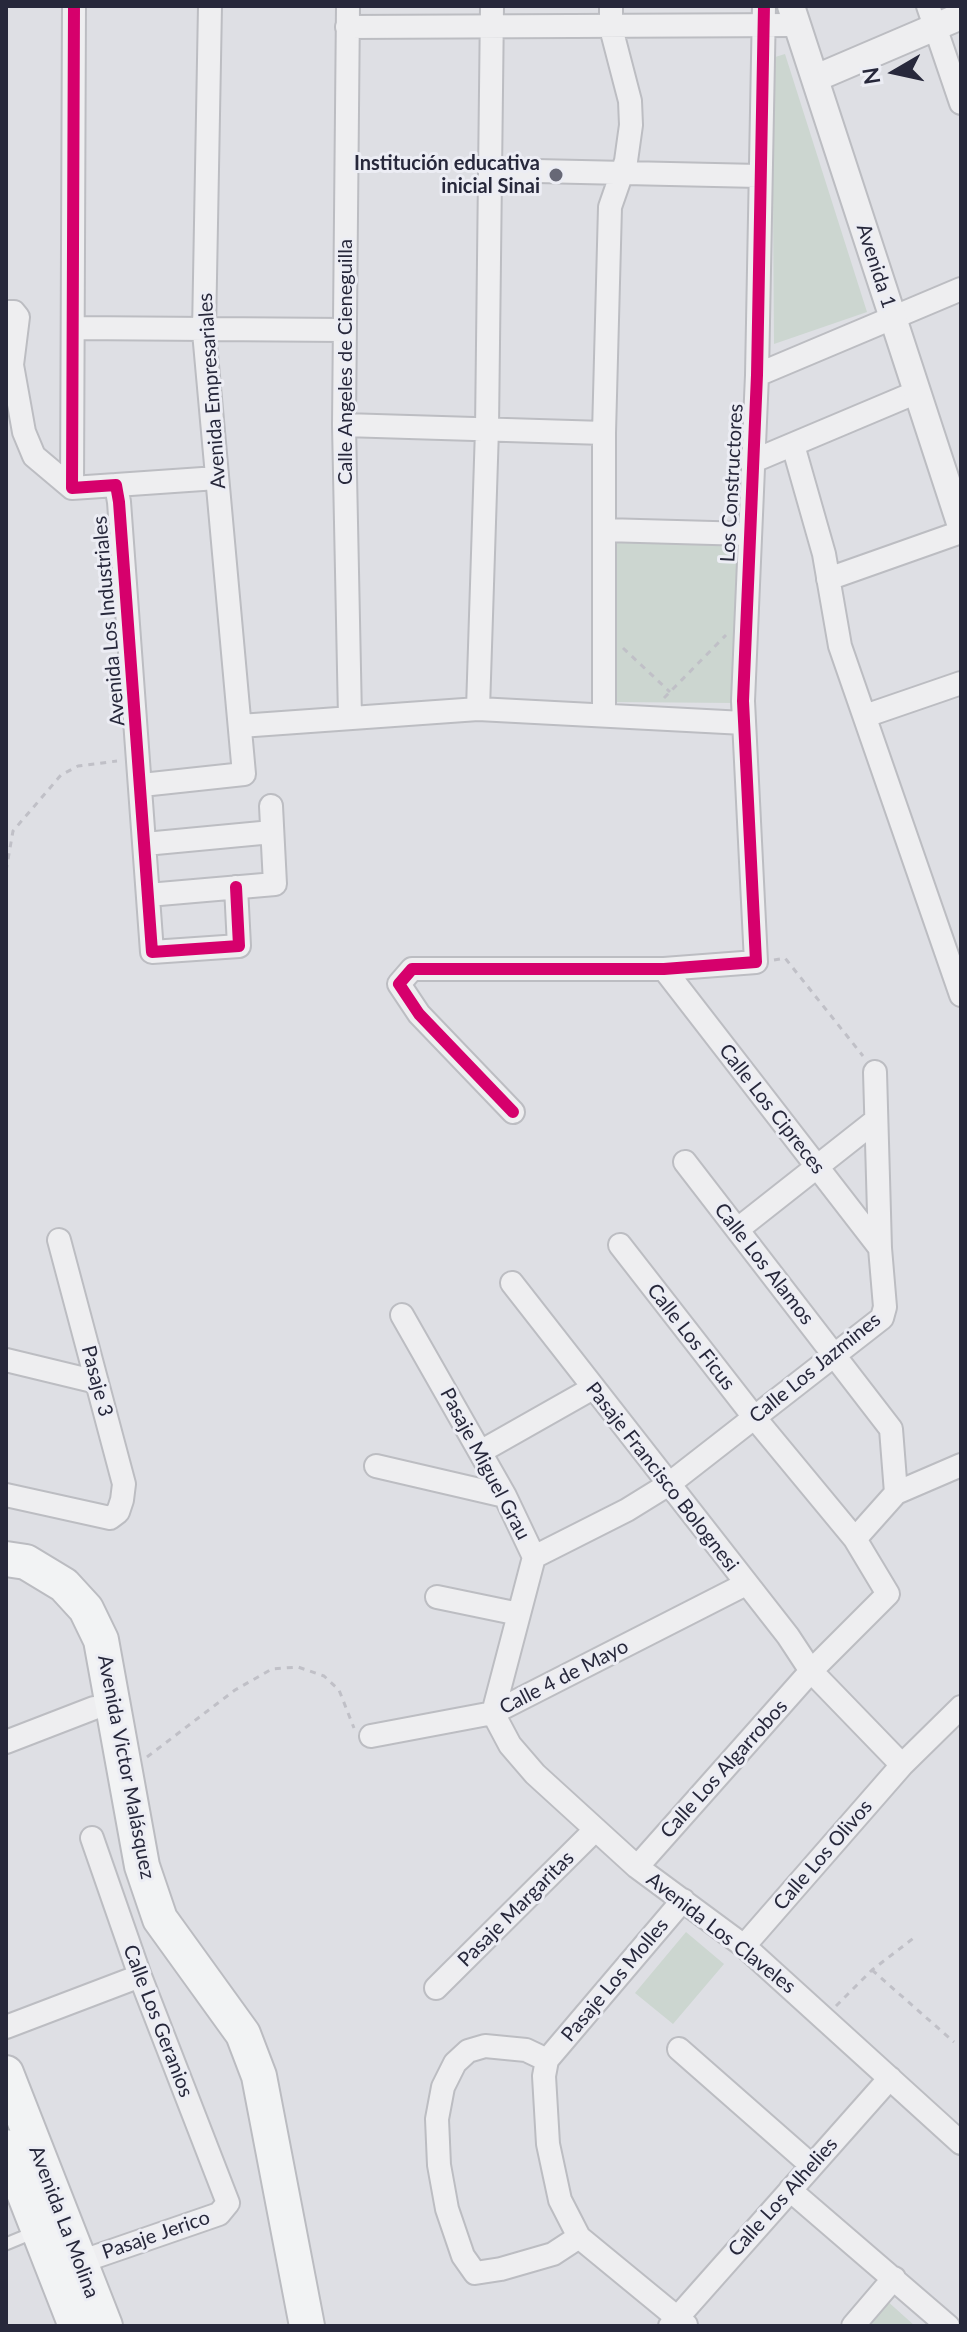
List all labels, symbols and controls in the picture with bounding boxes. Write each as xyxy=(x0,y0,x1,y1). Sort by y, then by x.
north arrow xyxy=(855,32,935,112)
text: N xyxy=(856,65,885,86)
place label: Institución educativa inicial Sinai xyxy=(354,152,540,199)
marker: Institución educativa inicial Sinai xyxy=(547,166,565,184)
street label: Avenida 1 xyxy=(851,221,901,311)
street label: Calle Angeles de Cieneguilla xyxy=(334,239,358,485)
street label: Avenida Empresariales xyxy=(193,292,231,490)
street label: Los Constructores xyxy=(716,403,748,563)
street label: Avenida Los Industriales xyxy=(88,515,130,727)
street label: Calle Los Cipreces xyxy=(714,1039,830,1179)
street label: Calle Los Alamos xyxy=(709,1198,819,1330)
street label: Calle Los Ficus xyxy=(642,1279,740,1395)
street label: Calle Los Jazmines xyxy=(745,1308,885,1428)
street label: Pasaje 3 xyxy=(76,1343,118,1419)
street label: Pasaje Francisco Bolognesi xyxy=(581,1377,743,1577)
street label: Pasaje Miguel Grau xyxy=(435,1384,535,1544)
street label: Calle 4 de Mayo xyxy=(496,1634,632,1720)
street label: Avenida Victor Malásquez xyxy=(92,1653,160,1881)
street label: Calle Los Algarrobos xyxy=(655,1695,793,1843)
street label: Calle Los Olivos xyxy=(769,1795,877,1915)
street label: Pasaje Margaritas xyxy=(453,1846,579,1972)
street label: Avenida Los Claveles xyxy=(642,1867,800,1999)
street label: Pasaje Los Molles xyxy=(556,1913,674,2047)
street label: Calle Los Geranios xyxy=(118,1941,198,2101)
street label: Calle Los Alhelies xyxy=(723,2133,843,2261)
street label: Avenida La Molina xyxy=(24,2142,104,2302)
street label: Pasaje Jerico xyxy=(99,2205,213,2265)

